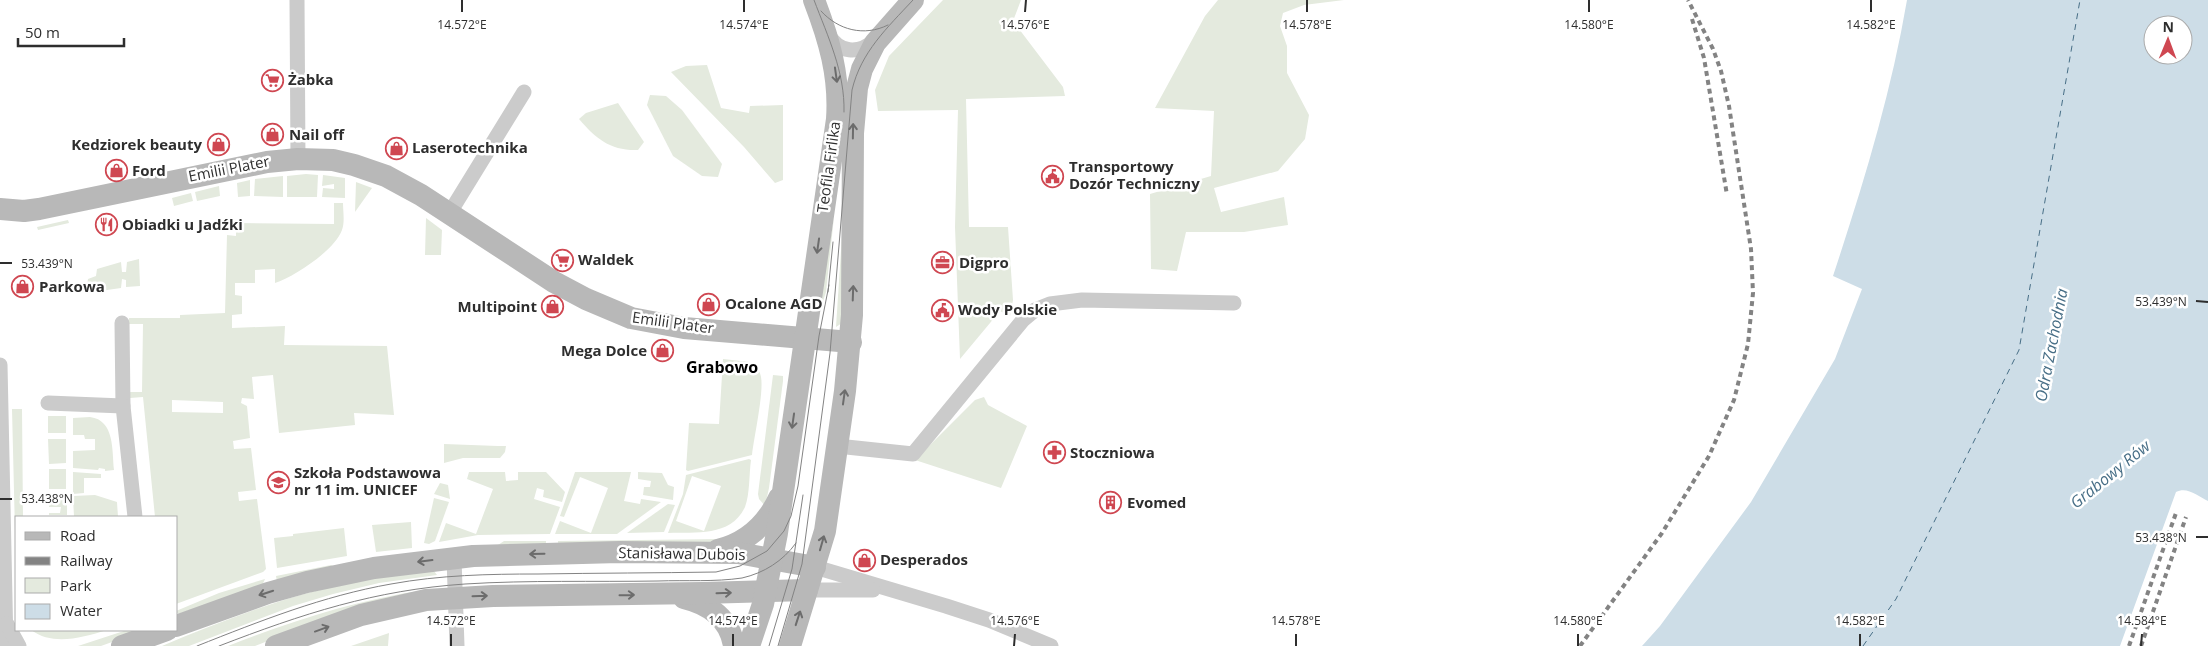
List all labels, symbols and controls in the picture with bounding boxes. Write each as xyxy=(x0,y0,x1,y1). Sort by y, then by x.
scale bar xyxy=(18,15,124,47)
north arrow xyxy=(2143,15,2193,65)
text: 14.572°E xyxy=(437,16,487,33)
text: 14.574°E xyxy=(719,16,769,33)
text: 14.576°E xyxy=(1000,16,1050,33)
text: 14.578°E xyxy=(1282,16,1332,33)
text: 14.580°E xyxy=(1564,16,1614,33)
text: 14.582°E xyxy=(1846,16,1896,33)
text: N xyxy=(2162,17,2174,36)
text: 50 m xyxy=(25,22,60,42)
one-way arrow xyxy=(831,67,841,83)
supermarket icon: Żabka xyxy=(260,68,284,92)
place label: Żabka xyxy=(288,69,334,89)
street label: Teofila Firlika xyxy=(812,120,844,214)
shop icon: Nail off xyxy=(261,123,285,147)
one-way arrow xyxy=(848,123,858,139)
place label: Nail off xyxy=(289,124,346,144)
shop icon: Kedziorek beauty xyxy=(206,133,230,157)
place label: Kedziorek beauty xyxy=(71,134,202,154)
shop icon: Laserotechnika xyxy=(384,136,408,160)
place label: Laserotechnika xyxy=(412,137,528,157)
street label: Emilii Plater xyxy=(187,150,271,186)
place label: Transportowy Dozór Techniczny xyxy=(1069,156,1200,193)
shop icon: Ford xyxy=(104,159,128,183)
place label: Ford xyxy=(132,160,166,180)
public building icon: Transportowy Dozór Techniczny xyxy=(1041,164,1065,188)
restaurant icon: Obiadki u Jadźki xyxy=(94,213,118,237)
place label: Obiadki u Jadźki xyxy=(122,214,243,234)
one-way arrow xyxy=(813,237,823,253)
supermarket icon: Waldek xyxy=(550,248,574,272)
place label: Waldek xyxy=(578,249,634,269)
office icon: Digpro xyxy=(931,251,955,275)
place label: Digpro xyxy=(959,252,1009,272)
text: 53.439°N xyxy=(21,255,73,272)
shop icon: Parkowa xyxy=(11,275,35,299)
place label: Parkowa xyxy=(39,276,105,296)
one-way arrow xyxy=(848,285,857,301)
water label: Odra Zachodnia xyxy=(2029,287,2073,403)
shop icon: Ocalone AGD xyxy=(697,292,721,316)
place label: Ocalone AGD xyxy=(725,293,823,313)
text: 53.439°N xyxy=(2135,293,2187,310)
shop icon: Multipoint xyxy=(541,295,565,319)
place label: Multipoint xyxy=(458,296,537,316)
public building icon: Wody Polskie xyxy=(930,298,954,322)
place label: Wody Polskie xyxy=(958,299,1057,319)
street label: Emilii Plater xyxy=(631,306,715,338)
shop icon: Mega Dolce xyxy=(651,339,675,363)
place label: Mega Dolce xyxy=(561,340,647,360)
district label: Grabowo xyxy=(686,356,758,378)
one-way arrow xyxy=(839,390,849,406)
one-way arrow xyxy=(787,413,797,429)
water label: Grabowy Rów xyxy=(2065,434,2156,513)
pharmacy icon: Stoczniowa xyxy=(1042,441,1066,465)
place label: Stoczniowa xyxy=(1070,442,1155,462)
place label: Szkoła Podstawowa nr 11 im. UNICEF xyxy=(294,462,441,499)
school or university icon: Szkoła Podstawowa nr 11 im. UNICEF xyxy=(266,470,290,494)
text: 53.438°N xyxy=(21,490,73,507)
building icon: Evomed xyxy=(1099,491,1123,515)
place label: Evomed xyxy=(1127,492,1186,512)
legend xyxy=(15,516,178,631)
text: Road xyxy=(60,525,96,545)
text: 53.438°N xyxy=(2135,529,2187,546)
one-way arrow xyxy=(817,536,827,552)
street label: Stanisława Dubois xyxy=(618,542,746,564)
shop icon: Desperados xyxy=(852,548,876,572)
one-way arrow xyxy=(529,549,545,558)
place label: Desperados xyxy=(880,549,968,569)
text: Railway xyxy=(60,550,113,570)
one-way arrow xyxy=(418,556,434,566)
text: Park xyxy=(60,575,91,595)
one-way arrow xyxy=(716,588,732,597)
one-way arrow xyxy=(259,589,275,599)
one-way arrow xyxy=(619,590,635,599)
one-way arrow xyxy=(472,592,488,601)
text: Water xyxy=(60,600,102,620)
one-way arrow xyxy=(794,610,804,626)
text: 14.572°E xyxy=(426,612,476,629)
text: 14.574°E xyxy=(708,612,758,629)
text: 14.576°E xyxy=(990,612,1040,629)
text: 14.578°E xyxy=(1271,612,1321,629)
text: 14.580°E xyxy=(1553,612,1603,629)
text: 14.582°E xyxy=(1835,612,1885,629)
text: 14.584°E xyxy=(2117,612,2167,629)
one-way arrow xyxy=(314,624,329,633)

